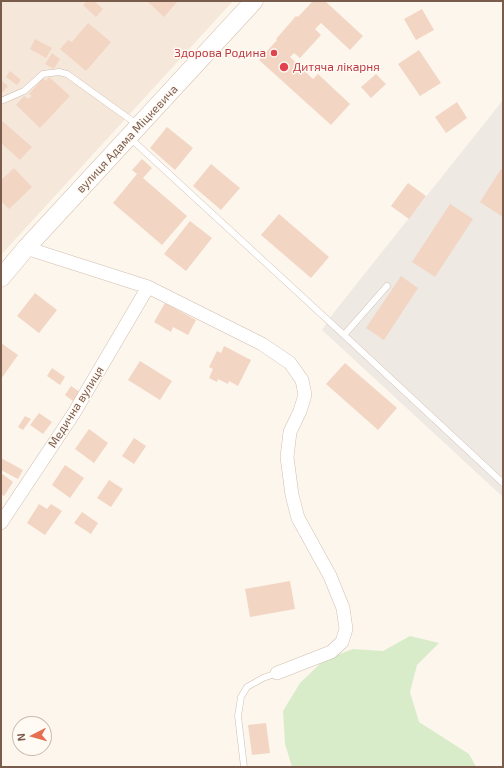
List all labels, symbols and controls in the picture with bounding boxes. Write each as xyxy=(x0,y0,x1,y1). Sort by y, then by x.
place label: Здорова Родина xyxy=(174,46,266,60)
marker: Здорова Родина xyxy=(269,48,279,58)
place label: Дитяча лікарня xyxy=(293,60,380,74)
marker: Дитяча лікарня xyxy=(278,61,290,73)
street label: вулиця Адама Міцкевича xyxy=(73,82,181,196)
street label: Медична вулиця xyxy=(45,363,107,451)
north arrow xyxy=(12,716,52,756)
text: N xyxy=(14,733,27,742)

